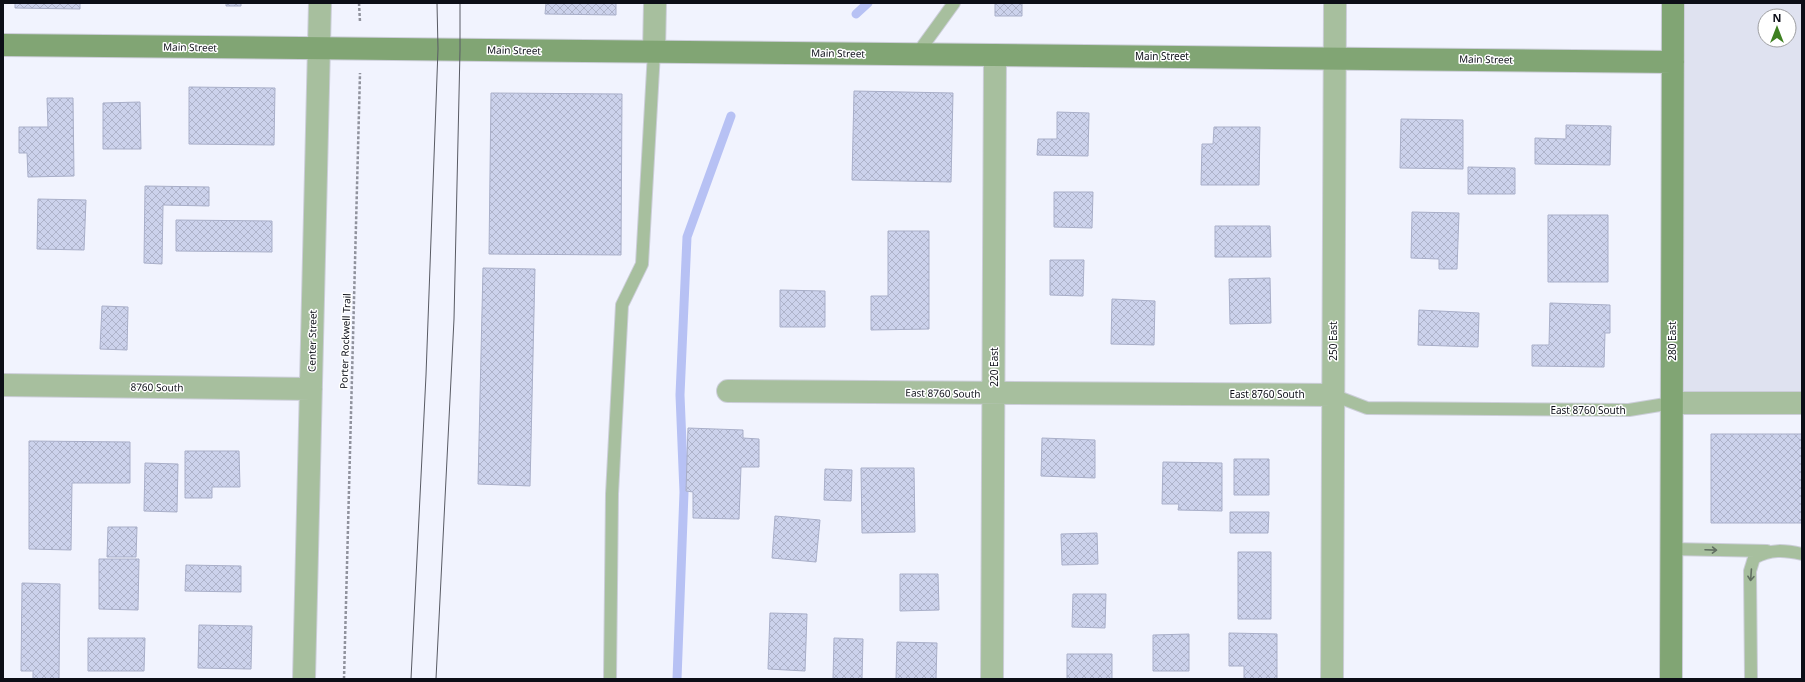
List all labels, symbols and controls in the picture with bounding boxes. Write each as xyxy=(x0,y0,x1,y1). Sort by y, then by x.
north arrow xyxy=(1757,8,1797,48)
text: N xyxy=(1773,10,1781,25)
street label: Main Street xyxy=(163,40,217,54)
street label: Main Street xyxy=(487,43,541,57)
street label: Main Street xyxy=(811,46,865,60)
street label: Main Street xyxy=(1135,49,1189,63)
street label: Main Street xyxy=(1459,52,1513,66)
street label: Porter Rockwell Trail xyxy=(336,293,354,389)
street label: Center Street xyxy=(304,309,320,372)
street label: 250 East xyxy=(1326,321,1340,361)
street label: 280 East xyxy=(1665,321,1679,361)
street label: 220 East xyxy=(987,347,1001,387)
street label: 8760 South xyxy=(130,380,184,394)
street label: East 8760 South xyxy=(905,385,981,401)
street label: East 8760 South xyxy=(1229,387,1305,401)
street label: East 8760 South xyxy=(1550,403,1626,417)
one-way arrow xyxy=(1704,546,1717,554)
one-way arrow xyxy=(1747,568,1754,581)

